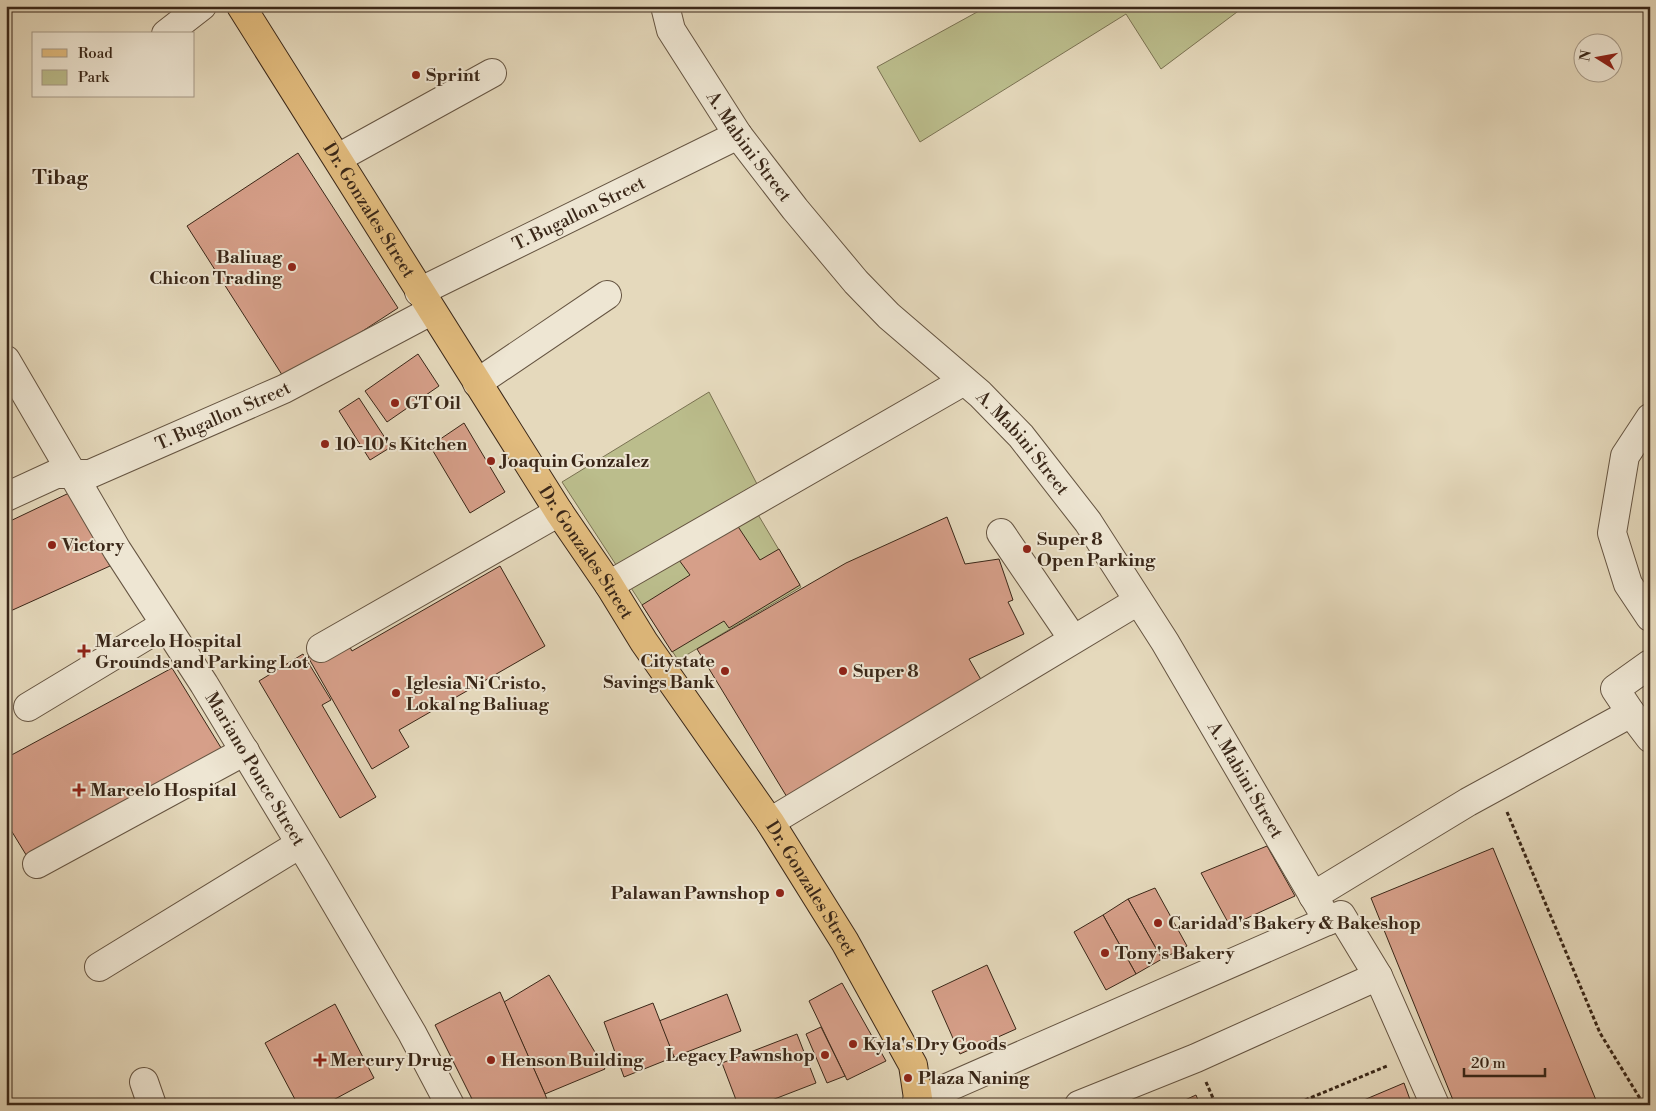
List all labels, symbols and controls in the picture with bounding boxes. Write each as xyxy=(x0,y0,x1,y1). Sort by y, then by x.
legend xyxy=(32,32,195,98)
north arrow xyxy=(1574,32,1624,82)
text: Road xyxy=(78,44,113,63)
text: N xyxy=(1576,49,1596,63)
place label: Sprint xyxy=(426,64,481,87)
text: Park xyxy=(78,68,110,87)
marker: Sprint xyxy=(410,69,422,81)
street label: A. Mabini Street xyxy=(701,86,797,207)
street label: Dr. Gonzales Street xyxy=(318,138,421,283)
district label: Tibag xyxy=(32,166,88,191)
street label: T. Bugallon Street xyxy=(509,171,649,256)
place label: Baliuag Chicon Trading xyxy=(149,246,283,290)
marker: Baliuag Chicon Trading xyxy=(286,261,298,273)
street label: T. Bugallon Street xyxy=(152,376,295,455)
street label: A. Mabini Street xyxy=(971,385,1075,500)
place label: GT Oil xyxy=(405,392,461,415)
marker: GT Oil xyxy=(389,397,401,409)
place label: 10-10's Kitchen xyxy=(335,433,467,456)
marker: 10-10's Kitchen xyxy=(319,438,331,450)
place label: Joaquin Gonzalez xyxy=(498,450,650,473)
marker: Joaquin Gonzalez xyxy=(485,455,497,467)
street label: Dr. Gonzales Street xyxy=(534,481,639,624)
place label: Super 8 Open Parking xyxy=(1037,528,1156,572)
place label: Victory xyxy=(61,534,125,557)
marker: Victory xyxy=(46,539,58,551)
marker: Super 8 Open Parking xyxy=(1021,543,1033,555)
place label: Marcelo Hospital Grounds and Parking Lot xyxy=(95,630,309,674)
marker: Marcelo Hospital Grounds and Parking Lot xyxy=(77,644,91,658)
place label: Citystate Savings Bank xyxy=(603,650,716,694)
place label: Super 8 xyxy=(853,660,919,683)
marker: Citystate Savings Bank xyxy=(719,665,731,677)
marker: Super 8 xyxy=(837,665,849,677)
place label: Iglesia Ni Cristo, Lokal ng Baliuag xyxy=(406,672,549,716)
marker: Iglesia Ni Cristo, Lokal ng Baliuag xyxy=(390,687,402,699)
street label: Mariano Ponce Street xyxy=(200,688,311,851)
street label: A. Mabini Street xyxy=(1202,717,1289,843)
place label: Marcelo Hospital xyxy=(90,779,237,802)
marker: Marcelo Hospital xyxy=(72,783,86,797)
street label: Dr. Gonzales Street xyxy=(760,816,862,961)
place label: Palawan Pawnshop xyxy=(611,882,770,905)
marker: Palawan Pawnshop xyxy=(774,887,786,899)
place label: Caridad's Bakery & Bakeshop xyxy=(1168,912,1421,935)
marker: Caridad's Bakery & Bakeshop xyxy=(1152,917,1164,929)
place label: Tony's Bakery xyxy=(1115,942,1235,965)
marker: Tony's Bakery xyxy=(1099,947,1111,959)
place label: Kyla's Dry Goods xyxy=(863,1033,1007,1056)
marker: Kyla's Dry Goods xyxy=(847,1038,859,1050)
place label: Legacy Pawnshop xyxy=(666,1044,815,1067)
scale bar xyxy=(1464,1046,1545,1078)
place label: Mercury Drug xyxy=(330,1049,453,1072)
place label: Henson Building xyxy=(501,1049,644,1072)
marker: Legacy Pawnshop xyxy=(819,1049,831,1061)
marker: Mercury Drug xyxy=(314,1054,326,1066)
marker: Henson Building xyxy=(485,1054,497,1066)
text: 20 m xyxy=(1471,1054,1506,1073)
place label: Plaza Naning xyxy=(918,1067,1030,1090)
marker: Plaza Naning xyxy=(902,1072,914,1084)

